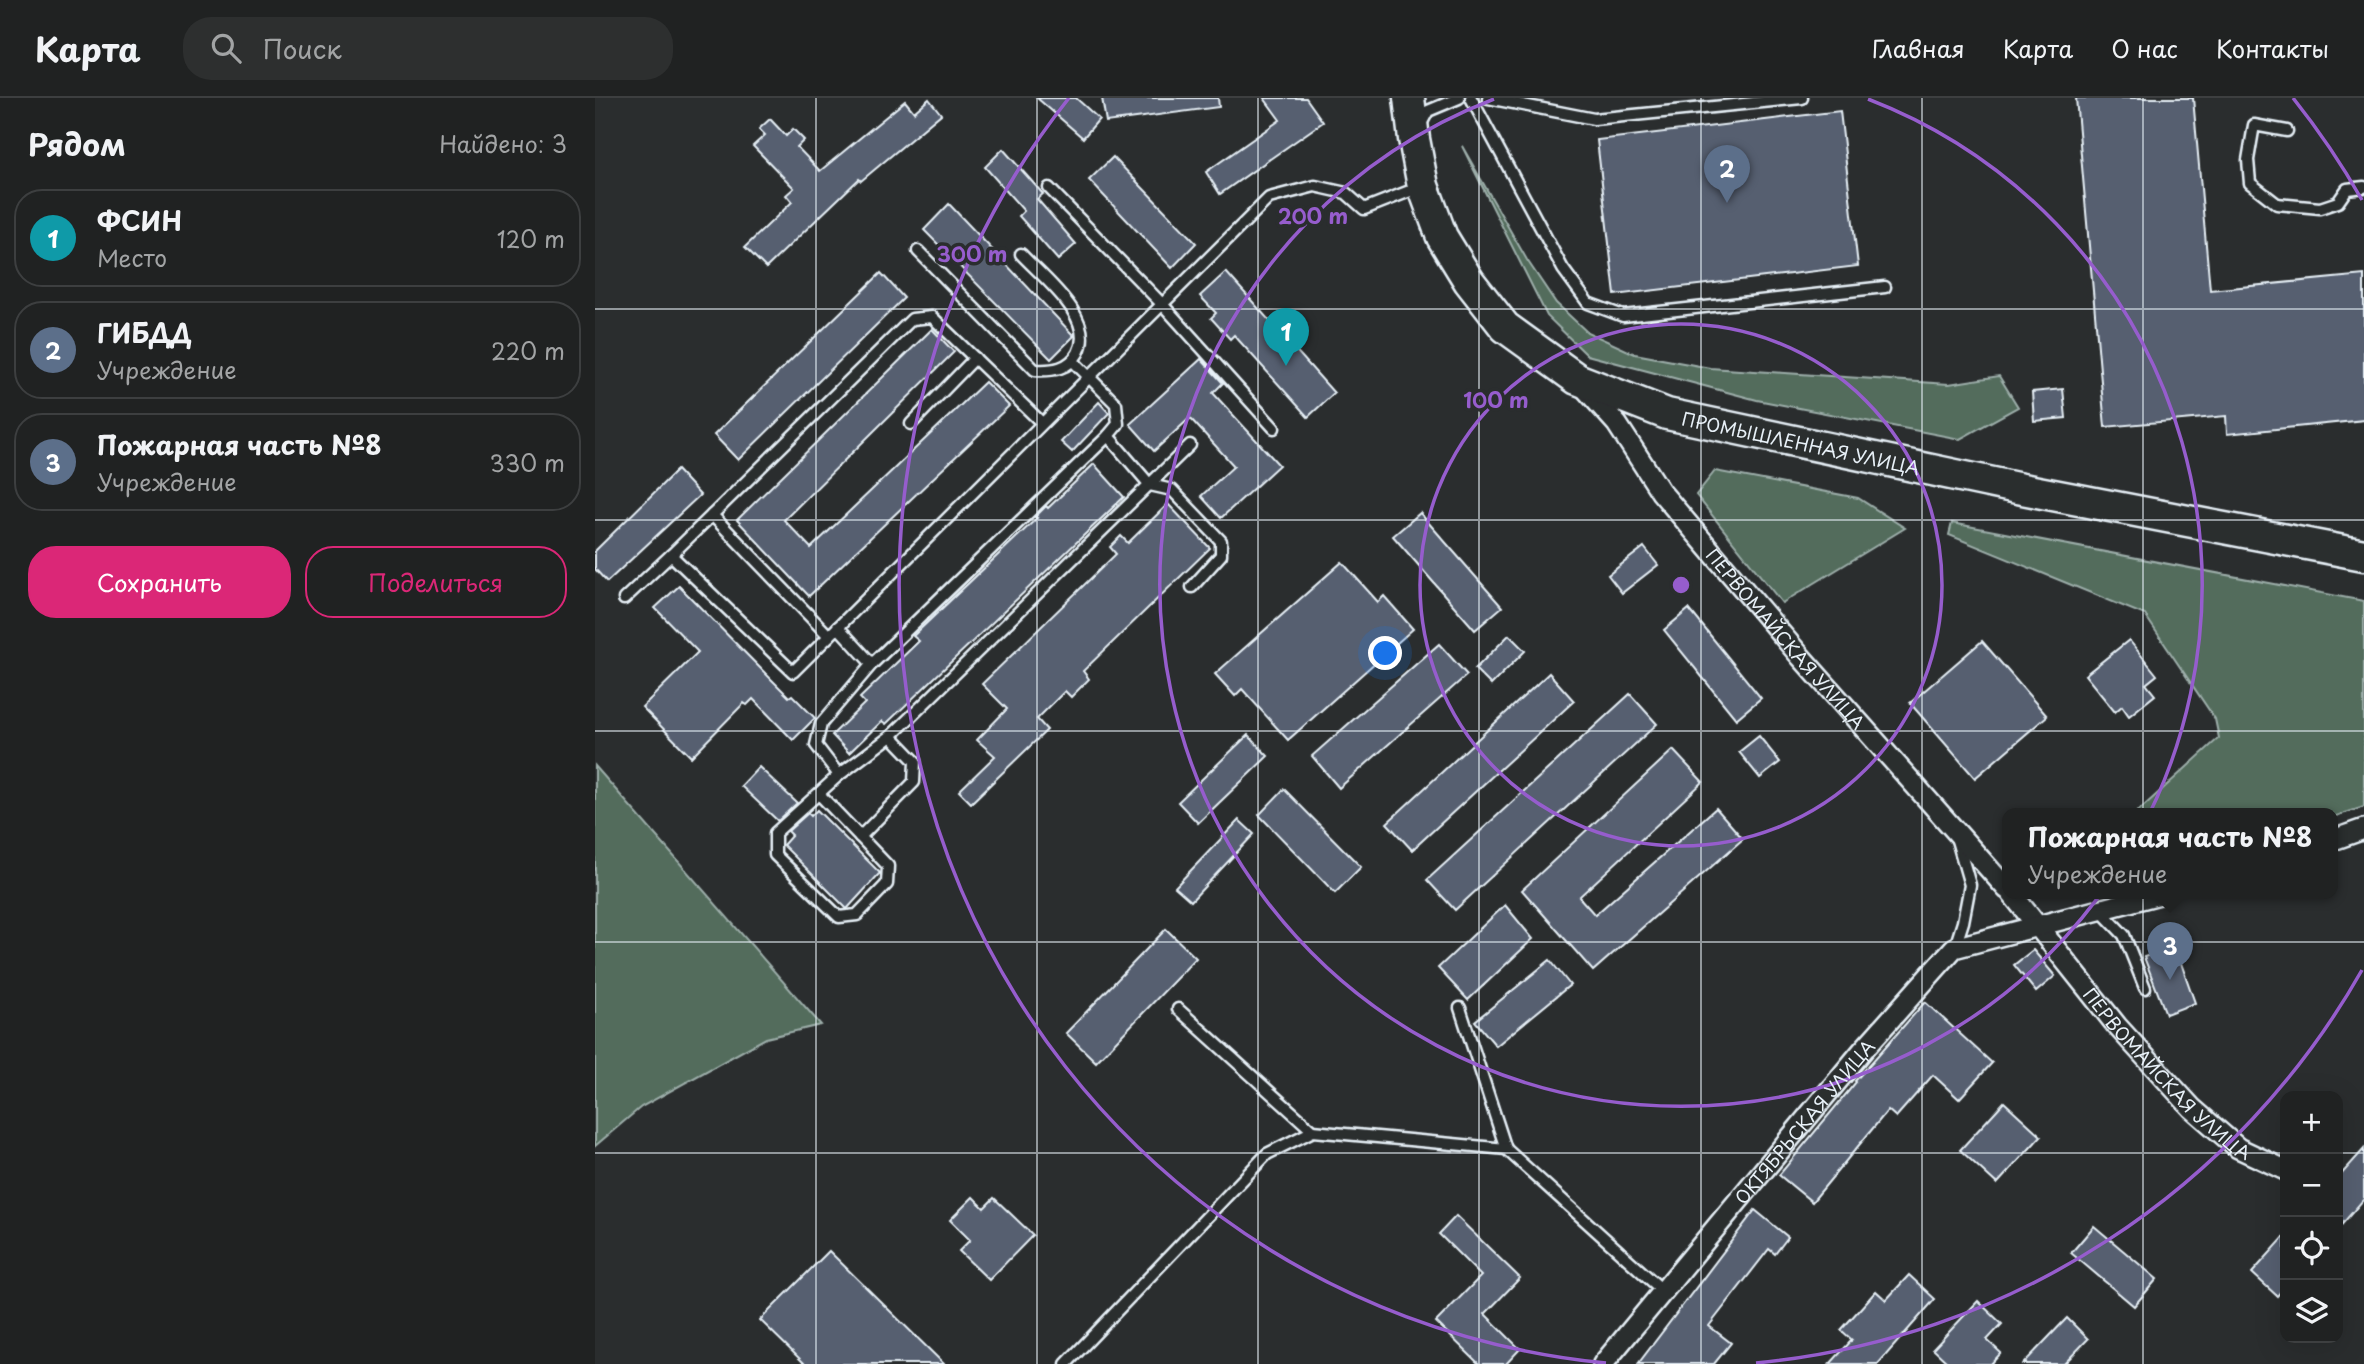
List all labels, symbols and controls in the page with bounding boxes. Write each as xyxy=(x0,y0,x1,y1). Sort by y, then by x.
search box xyxy=(183,17,673,80)
text: Карта xyxy=(35,23,141,73)
icon: search xyxy=(207,29,245,67)
text: Поиск xyxy=(263,29,342,68)
text: Главная xyxy=(1872,30,1965,66)
text: Карта xyxy=(2003,30,2073,66)
text: О нас xyxy=(2111,30,2178,66)
text: Контакты xyxy=(2216,30,2329,66)
text: Рядом xyxy=(28,121,126,166)
text: Найдено: 3 xyxy=(439,126,567,161)
pin: 2 xyxy=(1704,145,1750,203)
text: 200 m xyxy=(1278,199,1348,231)
text: ФСИН xyxy=(97,201,182,240)
text: 1 xyxy=(48,221,59,256)
text: 120 m xyxy=(497,221,565,256)
text: 300 m xyxy=(937,237,1007,269)
text: Место xyxy=(97,240,167,275)
pin: 1 xyxy=(1263,308,1309,366)
text: ГИБДД xyxy=(97,313,192,352)
text: 2 xyxy=(45,333,61,368)
text: 220 m xyxy=(491,333,565,368)
text: Учреждение xyxy=(97,352,237,387)
text: 100 m xyxy=(1463,383,1529,415)
street label: ПРОМЫШЛЕННАЯ УЛИЦА xyxy=(1680,404,1923,481)
text: Пожарная часть №8 xyxy=(97,425,381,464)
text: 3 xyxy=(45,445,61,480)
text: 330 m xyxy=(489,445,565,480)
text: Учреждение xyxy=(97,464,237,499)
street label: ПЕРВОМАЙСКАЯ УЛИЦА xyxy=(1701,542,1872,735)
button: Сохранить xyxy=(28,546,291,618)
button: Поделиться xyxy=(305,546,567,618)
centre of rings xyxy=(1669,573,1693,597)
your location xyxy=(1368,636,1402,670)
popup xyxy=(2002,808,2338,899)
text: Пожарная часть №8 xyxy=(2028,817,2312,856)
text: Учреждение xyxy=(2028,856,2167,891)
pin: 3 xyxy=(2147,922,2193,980)
street label: ПЕРВОМАЙСКАЯ УЛИЦА xyxy=(2078,981,2256,1166)
street label: ОКТЯБРЬСКАЯ УЛИЦА xyxy=(1728,1033,1880,1210)
map controls xyxy=(2280,1091,2343,1343)
button: + xyxy=(2280,1091,2343,1154)
button: − xyxy=(2280,1154,2343,1217)
button: locate xyxy=(2280,1217,2343,1280)
button: layers xyxy=(2280,1280,2343,1343)

